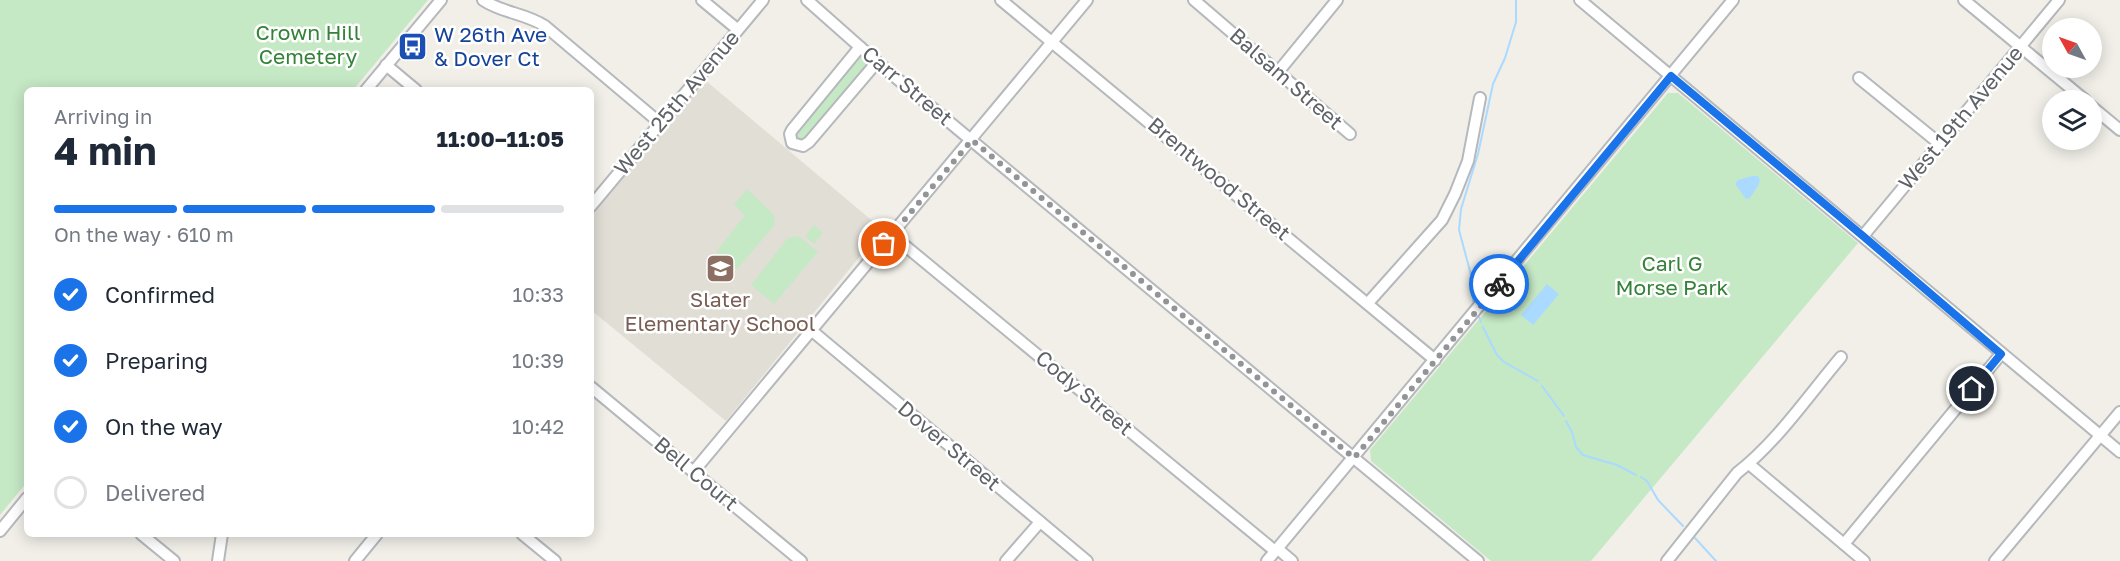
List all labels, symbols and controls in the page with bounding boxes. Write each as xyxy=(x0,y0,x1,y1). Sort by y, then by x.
north arrow xyxy=(2042,18,2102,78)
map controls xyxy=(2042,18,2102,150)
park label: Crown Hill Cemetery xyxy=(256,19,360,69)
place label: W 26th Ave & Dover Ct xyxy=(434,21,547,71)
street label: Balsam Street xyxy=(1225,22,1349,135)
street label: West 25th Avenue xyxy=(608,25,744,180)
bus stop icon: W 26th Ave & Dover Ct xyxy=(397,31,429,63)
street label: Carr Street xyxy=(857,40,958,131)
street label: West 19th Avenue xyxy=(1892,40,2028,195)
button: layers xyxy=(2042,90,2102,150)
text: Arriving in xyxy=(54,104,152,128)
street label: Brentwood Street xyxy=(1143,111,1296,245)
text: 11:00–11:05 xyxy=(437,125,564,152)
text: 4 min xyxy=(54,127,157,174)
pin xyxy=(858,218,909,269)
text: On the way · 610 m xyxy=(54,222,234,246)
icon: bag xyxy=(867,227,900,260)
park label: Carl G Morse Park xyxy=(1616,250,1729,300)
school or university icon: Slater Elementary School xyxy=(704,253,736,285)
courier xyxy=(1469,254,1529,314)
icon: bike xyxy=(1483,268,1516,301)
icon: check xyxy=(54,278,87,311)
text: Confirmed xyxy=(105,281,215,308)
text: 10:33 xyxy=(513,282,564,306)
place label: Slater Elementary School xyxy=(625,286,815,336)
icon: check xyxy=(54,344,87,377)
street label: Cody Street xyxy=(1031,344,1139,440)
text: Preparing xyxy=(105,347,208,374)
text: 10:39 xyxy=(512,348,564,372)
pin xyxy=(1946,363,1997,414)
icon: home xyxy=(1955,372,1988,405)
street label: Dover Street xyxy=(893,395,1006,496)
icon: check xyxy=(54,410,87,443)
text: On the way xyxy=(105,413,223,440)
text: 10:42 xyxy=(512,414,564,438)
street label: Bell Court xyxy=(649,431,744,516)
text: Delivered xyxy=(105,479,205,506)

